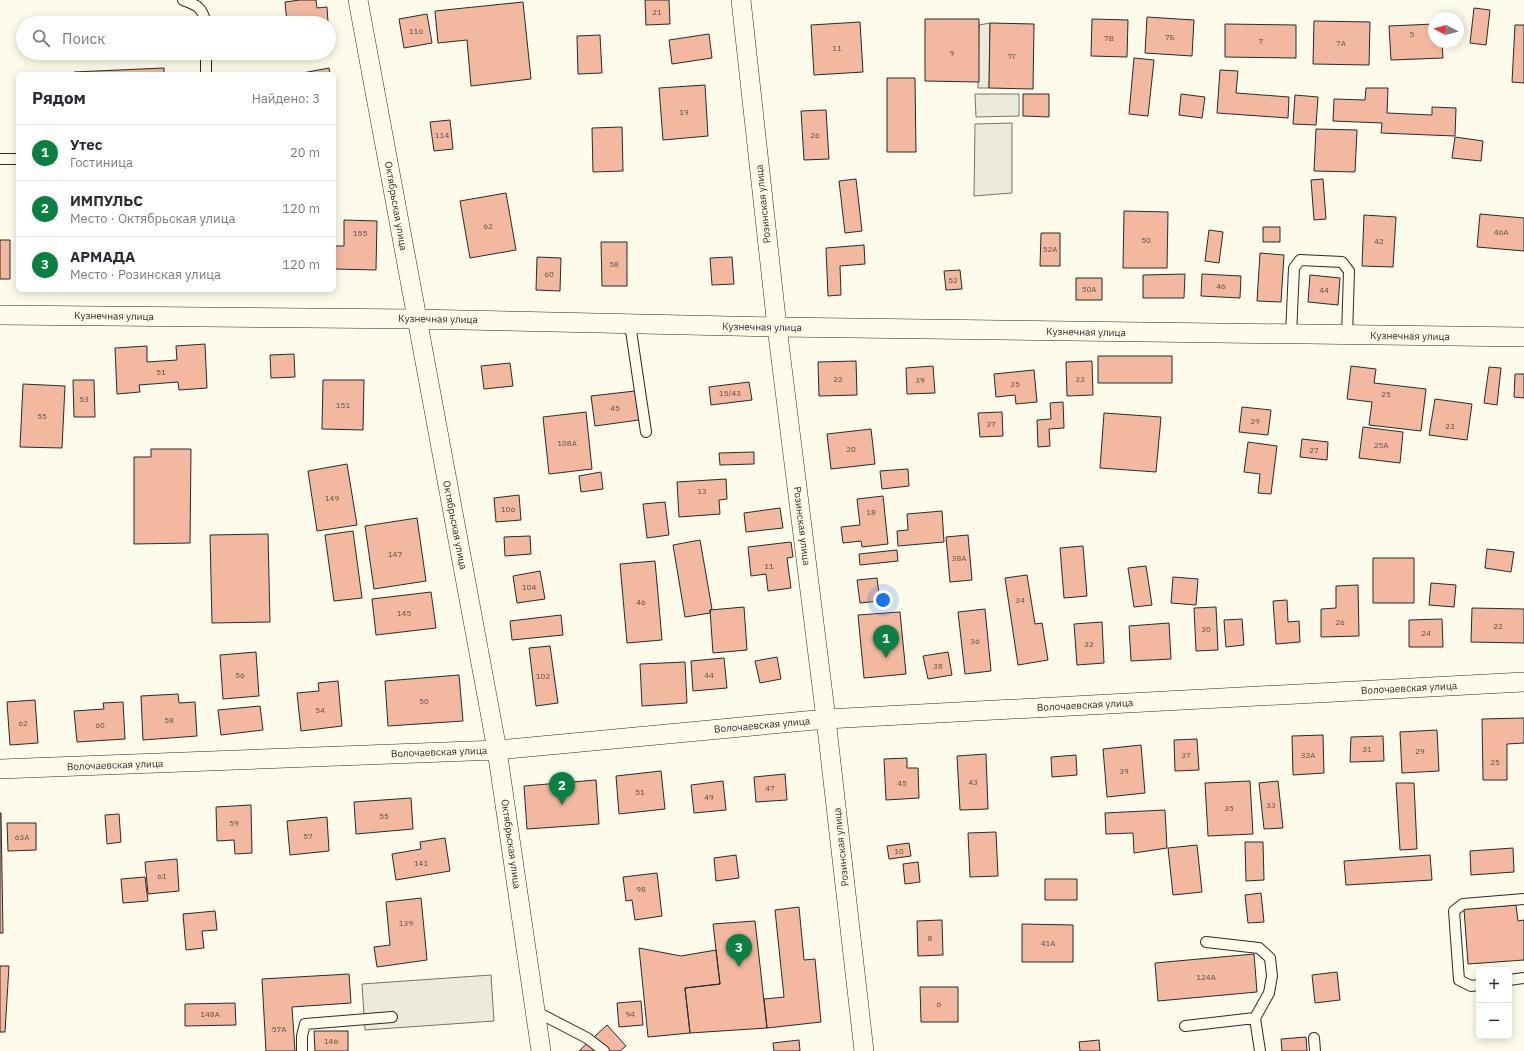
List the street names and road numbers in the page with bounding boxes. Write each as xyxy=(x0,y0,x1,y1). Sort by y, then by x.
street label: Октябрьская улица xyxy=(382,160,410,252)
street label: Розинская улица xyxy=(752,163,774,244)
street label: Кузнечная улица xyxy=(74,309,155,323)
street label: Кузнечная улица xyxy=(398,312,479,326)
street label: Кузнечная улица xyxy=(722,320,803,334)
street label: Кузнечная улица xyxy=(1046,325,1127,339)
street label: Кузнечная улица xyxy=(1370,329,1451,343)
street label: Октябрьская улица xyxy=(440,479,470,571)
street label: Розинская улица xyxy=(791,486,813,567)
street label: Волочаевская улица xyxy=(1361,679,1458,697)
street label: Волочаевская улица xyxy=(1037,696,1134,714)
street label: Волочаевская улица xyxy=(713,714,811,736)
street label: Волочаевская улица xyxy=(391,744,488,760)
street label: Волочаевская улица xyxy=(67,757,164,773)
street label: Октябрьская улица xyxy=(498,798,524,890)
street label: Розинская улица xyxy=(830,806,852,887)

